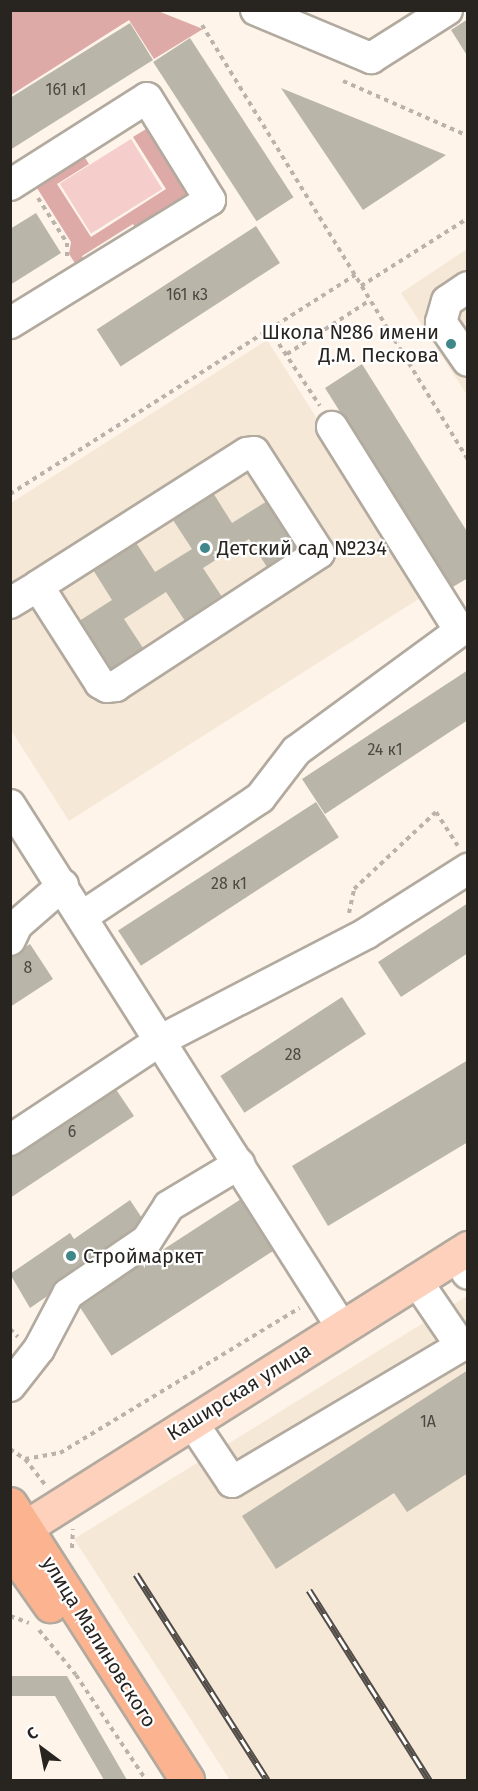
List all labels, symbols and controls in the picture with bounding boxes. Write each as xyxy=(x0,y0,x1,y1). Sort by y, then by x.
house number: 161 к1 xyxy=(46,80,86,100)
house number: 161 к3 xyxy=(166,285,208,305)
place label: Школа №86 имени Д.М. Пескова xyxy=(262,320,439,367)
marker: Школа №86 имени Д.М. Пескова xyxy=(444,337,458,351)
place label: Детский сад №234 xyxy=(217,536,387,560)
marker: Детский сад №234 xyxy=(198,541,212,555)
house number: 24 к1 xyxy=(367,740,403,760)
house number: 28 к1 xyxy=(211,874,247,894)
house number: 8 xyxy=(24,958,32,978)
house number: 28 xyxy=(285,1045,301,1065)
house number: 6 xyxy=(68,1122,76,1142)
place label: Строймаркет xyxy=(83,1244,204,1268)
marker: Строймаркет xyxy=(64,1249,78,1263)
street label: Каширская улица xyxy=(163,1338,315,1446)
house number: 1А xyxy=(420,1412,436,1432)
street label: улица Малиновского xyxy=(37,1552,161,1732)
north arrow xyxy=(12,1719,72,1779)
text: С xyxy=(23,1723,41,1744)

